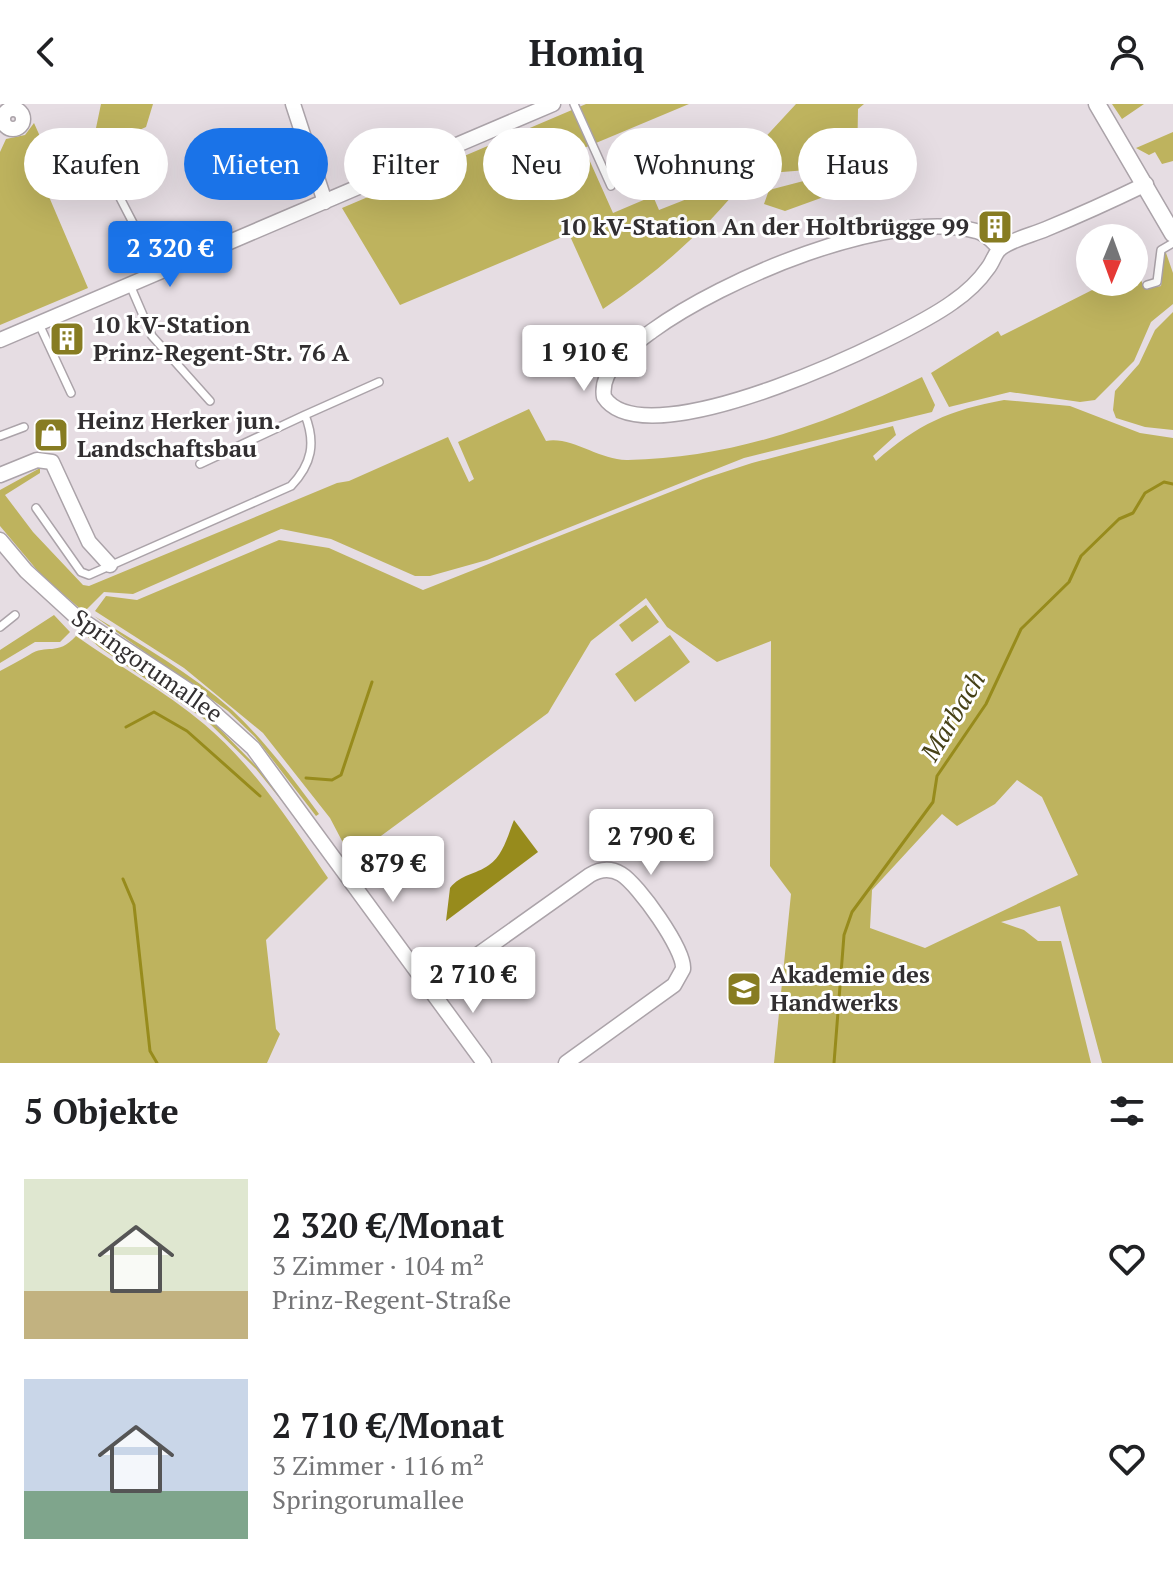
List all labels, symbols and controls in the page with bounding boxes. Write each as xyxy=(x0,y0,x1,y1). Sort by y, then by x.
text: Homiq xyxy=(529,29,644,76)
icon: back xyxy=(24,30,68,74)
icon: person xyxy=(1105,30,1149,74)
chip: Kaufen xyxy=(24,128,168,200)
chip: Mieten xyxy=(184,128,328,200)
chip: Filter xyxy=(344,128,467,200)
chip: Neu xyxy=(483,128,590,200)
chip: Wohnung xyxy=(606,128,782,200)
chip: Haus xyxy=(798,128,917,200)
building icon: 10 kV-Station An der Holtbrügge 99 xyxy=(976,208,1014,246)
place label: 10 kV-Station An der Holtbrügge 99 xyxy=(559,210,969,242)
pin: 2 320 € xyxy=(96,221,244,289)
north arrow xyxy=(1076,224,1148,296)
map controls xyxy=(1076,224,1148,296)
text: 2 320 € xyxy=(126,230,214,264)
place label: 10 kV-Station Prinz-Regent-Str. 76 A xyxy=(93,308,350,368)
building icon: 10 kV-Station Prinz-Regent-Str. 76 A xyxy=(48,320,86,358)
pin: 1 910 € xyxy=(510,325,658,393)
text: 1 910 € xyxy=(540,334,628,368)
place label: Heinz Herker jun. Landschaftsbau xyxy=(77,404,281,464)
shop icon: Heinz Herker jun. Landschaftsbau xyxy=(32,416,70,454)
street label: Springorumallee xyxy=(66,601,229,729)
water label: Marbach xyxy=(912,664,992,768)
pin: 2 790 € xyxy=(577,809,725,877)
text: 2 790 € xyxy=(607,818,695,852)
pin: 879 € xyxy=(337,836,449,904)
text: 879 € xyxy=(360,845,426,879)
pin: 2 710 € xyxy=(399,947,547,1015)
text: 2 710 € xyxy=(429,956,517,990)
place label: Akademie des Handwerks xyxy=(770,958,930,1018)
school or university icon: Akademie des Handwerks xyxy=(725,970,763,1008)
text: 5 Objekte xyxy=(24,1089,179,1134)
icon: filters xyxy=(1105,1089,1149,1133)
text: 2 320 €/Monat xyxy=(272,1203,504,1248)
icon: home xyxy=(88,1211,184,1307)
icon: heart xyxy=(1105,1237,1149,1281)
text: 3 Zimmer · 104 m² xyxy=(272,1248,484,1282)
text: Prinz-Regent-Straße xyxy=(272,1282,511,1316)
text: 2 710 €/Monat xyxy=(272,1403,504,1448)
icon: home xyxy=(88,1411,184,1507)
icon: heart xyxy=(1105,1437,1149,1481)
text: 3 Zimmer · 116 m² xyxy=(272,1448,484,1482)
text: Springorumallee xyxy=(272,1482,464,1516)

